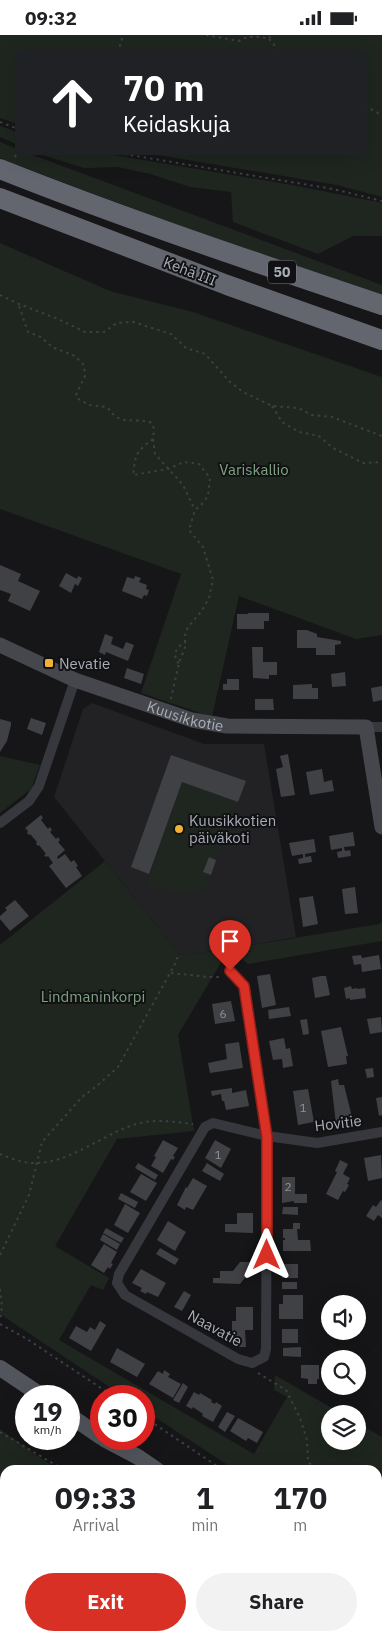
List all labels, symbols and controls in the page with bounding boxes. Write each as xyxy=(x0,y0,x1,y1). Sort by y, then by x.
text: 09:32 xyxy=(25,6,77,30)
text: 70 m xyxy=(123,65,205,111)
icon: ahead xyxy=(40,70,105,135)
text: Keidaskuja xyxy=(123,109,230,138)
street label: Kehä III xyxy=(161,252,219,290)
road number: 50 xyxy=(268,261,296,283)
park label: Variskallio xyxy=(219,460,289,479)
place label: Nevatie xyxy=(59,654,110,673)
marker: Nevatie xyxy=(43,657,55,669)
street label: Kuusikkotie xyxy=(145,696,225,735)
place label: Kuusikkotien päiväkoti xyxy=(189,811,276,847)
marker: Kuusikkotien päiväkoti xyxy=(173,823,185,835)
pin xyxy=(209,920,251,971)
icon: arrive xyxy=(216,927,244,955)
park label: Lindmaninkorpi xyxy=(41,987,145,1006)
house number: 6 xyxy=(219,1006,227,1021)
house number: 1 xyxy=(299,1100,307,1115)
street label: Hovitie xyxy=(313,1111,363,1135)
house number: 1 xyxy=(214,1147,222,1162)
house number: 2 xyxy=(284,1179,292,1194)
position arrow xyxy=(240,1228,292,1280)
map controls xyxy=(321,1295,366,1450)
button: sound xyxy=(321,1295,366,1340)
street label: Naavatie xyxy=(185,1305,245,1351)
button: search xyxy=(321,1350,366,1395)
speed limit sign: 30 xyxy=(90,1385,155,1450)
text: 19 xyxy=(32,1395,63,1428)
button: layers xyxy=(321,1405,366,1450)
text: km/h xyxy=(33,1422,62,1437)
text: 09:33 xyxy=(55,1478,137,1517)
text: 1 xyxy=(196,1478,214,1517)
text: 170 xyxy=(273,1478,327,1517)
text: Arrival xyxy=(72,1515,119,1535)
text: min xyxy=(191,1515,218,1535)
text: m xyxy=(293,1515,307,1535)
button: Exit xyxy=(25,1573,186,1631)
button: Share xyxy=(196,1573,357,1631)

